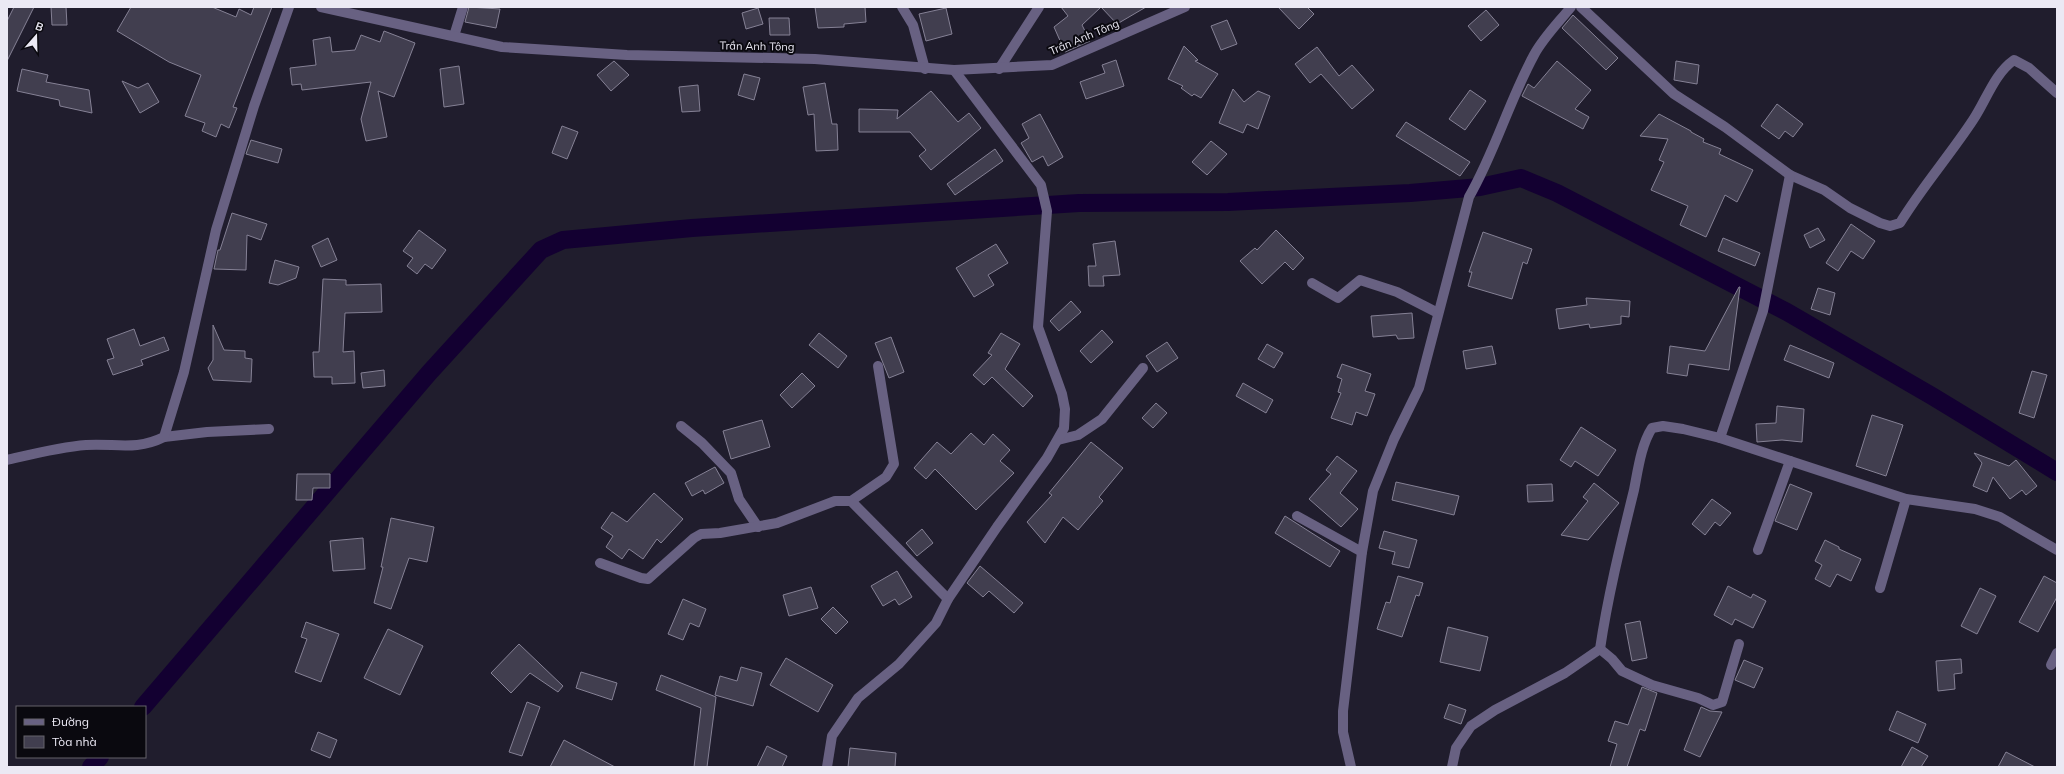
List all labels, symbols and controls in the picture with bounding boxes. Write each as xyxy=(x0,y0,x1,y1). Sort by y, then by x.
north arrow xyxy=(16,16,56,56)
street label: Trần Anh Tông xyxy=(1047,16,1121,58)
text: B xyxy=(33,19,46,35)
street label: Trần Anh Tông xyxy=(720,38,794,54)
legend xyxy=(16,706,146,758)
text: Đường xyxy=(52,714,89,729)
text: Tòa nhà xyxy=(52,734,97,749)

